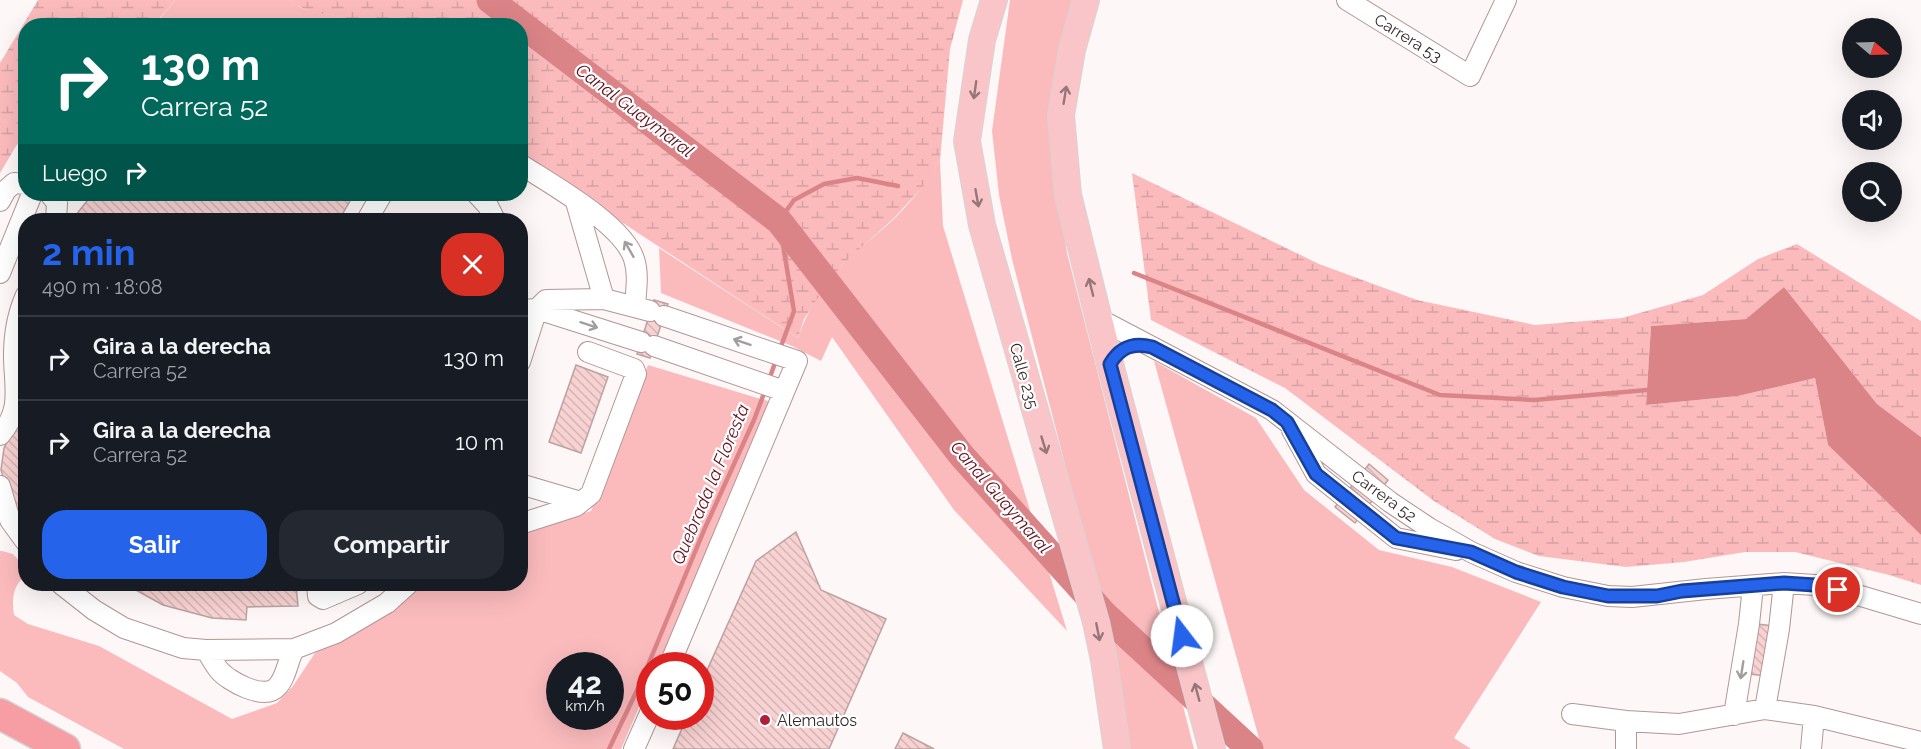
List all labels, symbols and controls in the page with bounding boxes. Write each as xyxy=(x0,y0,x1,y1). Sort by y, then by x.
street label: Carrera 53 xyxy=(1371,10,1445,66)
north arrow xyxy=(1842,18,1902,78)
map controls xyxy=(1842,18,1902,222)
text: 130 m xyxy=(141,41,260,90)
icon: right xyxy=(42,42,120,120)
water label: Canal Guaymaral xyxy=(572,59,698,161)
one-way arrow xyxy=(969,80,980,100)
one-way arrow xyxy=(1059,86,1070,106)
button: sound xyxy=(1842,90,1902,150)
text: Carrera 52 xyxy=(141,91,268,122)
icon: right xyxy=(119,156,152,189)
text: Luego xyxy=(42,160,107,186)
button: search xyxy=(1842,162,1902,222)
one-way arrow xyxy=(972,188,983,208)
text: 2 min xyxy=(42,231,135,273)
button: close xyxy=(441,233,504,296)
one-way arrow xyxy=(622,241,634,258)
text: 490 m · 18:08 xyxy=(42,275,163,299)
one-way arrow xyxy=(1085,278,1096,297)
one-way arrow xyxy=(579,320,598,331)
text: Gira a la derecha xyxy=(93,333,271,359)
one-way arrow xyxy=(733,336,752,347)
street label: Calle 235 xyxy=(1006,341,1043,411)
icon: right xyxy=(42,342,75,375)
text: 130 m xyxy=(444,345,504,371)
text: Carrera 52 xyxy=(93,359,187,383)
water label: Quebrada la Floresta xyxy=(667,401,753,567)
text: Gira a la derecha xyxy=(93,417,271,443)
icon: right xyxy=(42,426,75,459)
text: 10 m xyxy=(455,429,504,455)
one-way arrow xyxy=(1039,435,1050,454)
water label: Canal Guaymaral xyxy=(946,436,1056,558)
text: Carrera 52 xyxy=(93,443,187,467)
street label: Carrera 52 xyxy=(1348,466,1420,526)
button: Salir xyxy=(42,510,267,579)
button: Compartir xyxy=(279,510,504,579)
pin xyxy=(1812,564,1863,615)
icon: arrive xyxy=(1821,573,1854,606)
position arrow xyxy=(1150,604,1214,668)
one-way arrow xyxy=(1093,623,1105,642)
speed limit sign: 50 xyxy=(636,652,714,730)
one-way arrow xyxy=(1736,659,1747,679)
text: 42 xyxy=(568,666,602,701)
one-way arrow xyxy=(1191,683,1203,702)
text: km/h xyxy=(565,697,605,715)
place label: Alemautos xyxy=(777,711,857,730)
marker: Alemautos xyxy=(758,713,772,727)

